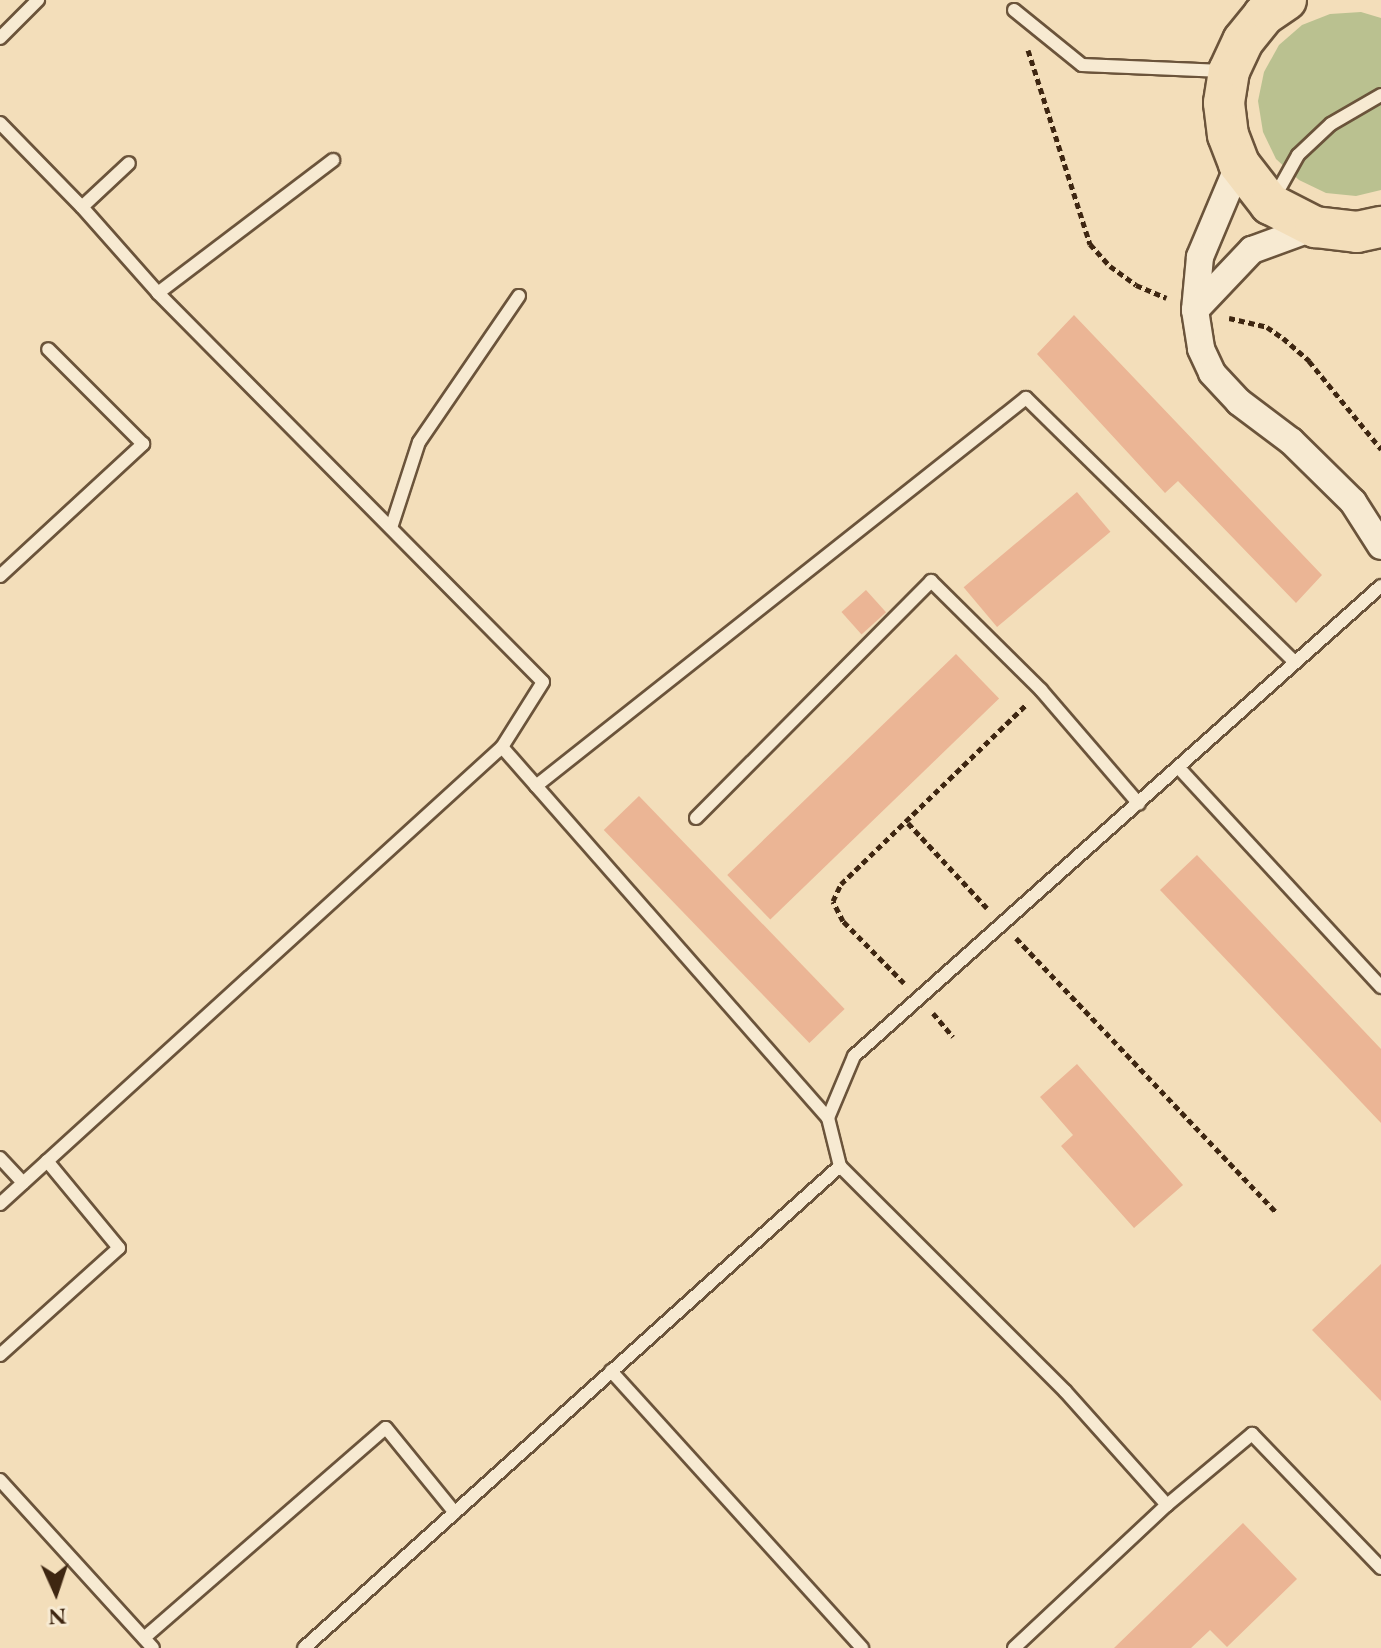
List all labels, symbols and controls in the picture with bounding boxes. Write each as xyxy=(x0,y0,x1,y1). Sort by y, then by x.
north arrow xyxy=(16,1552,96,1632)
text: N xyxy=(48,1602,67,1631)

